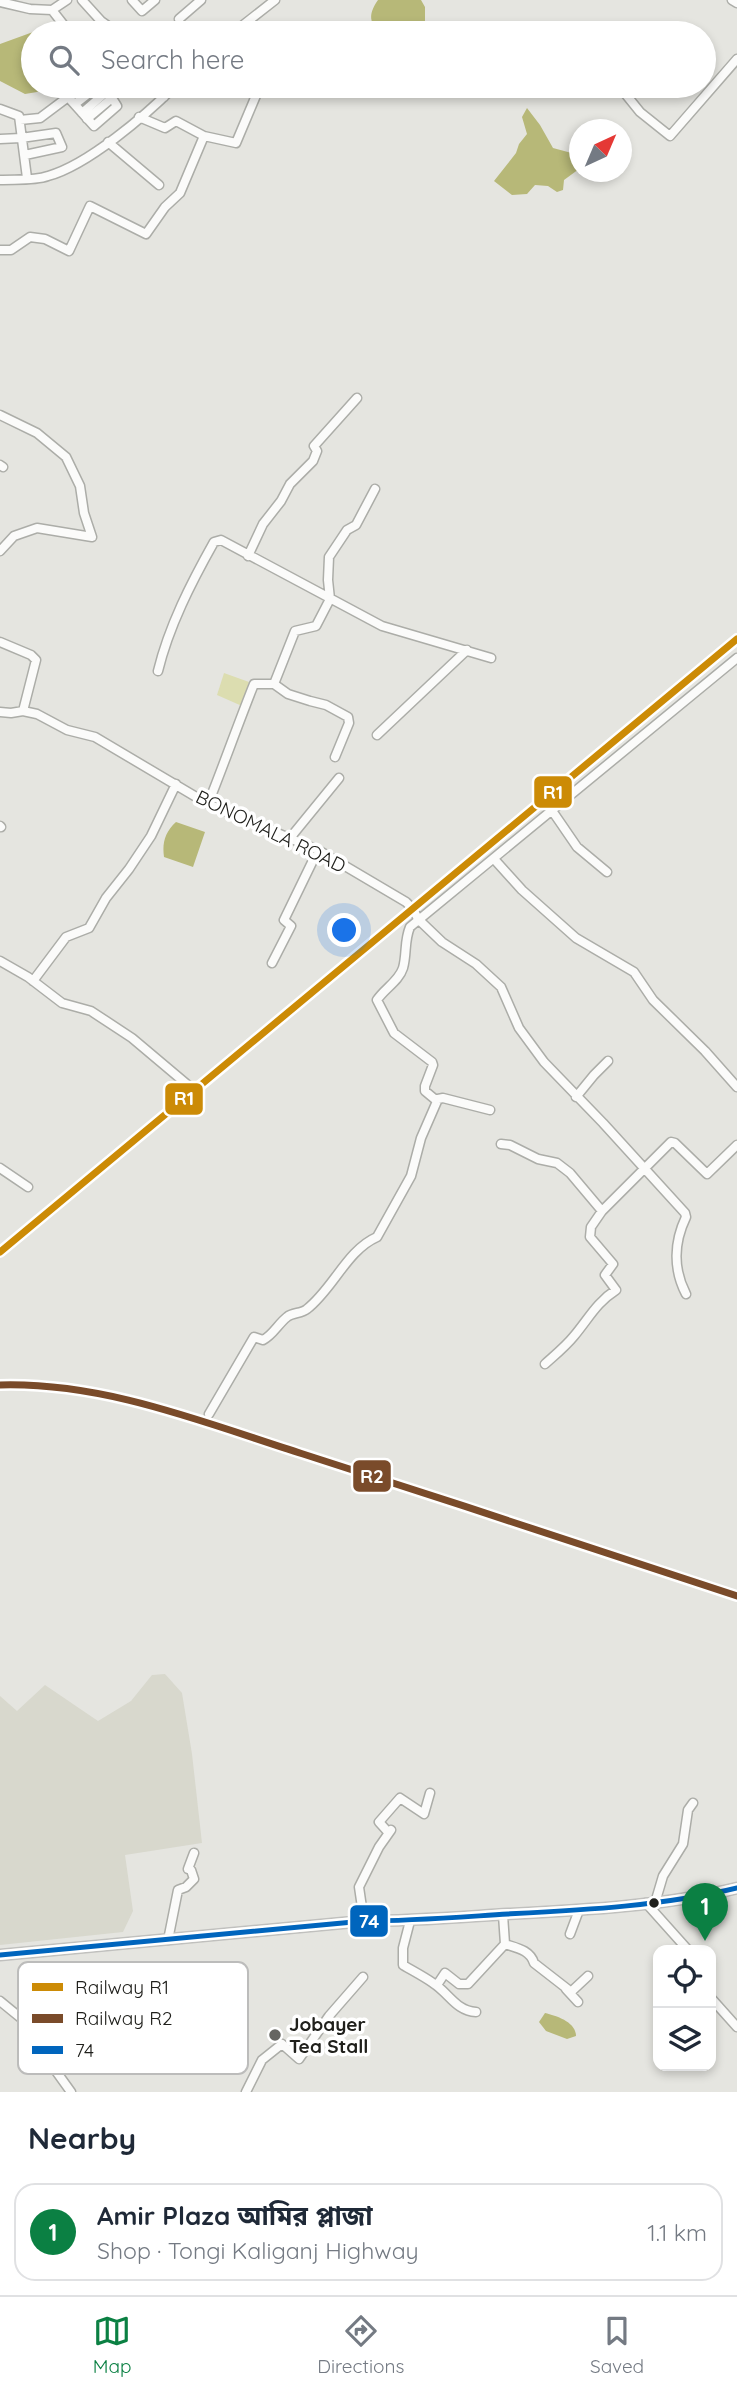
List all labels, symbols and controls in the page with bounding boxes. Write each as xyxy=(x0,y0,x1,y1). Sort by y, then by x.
search box xyxy=(21,21,716,98)
icon: search xyxy=(45,41,83,79)
text: Search here xyxy=(101,43,245,76)
north arrow xyxy=(569,119,632,182)
line badge: R1 xyxy=(533,775,573,809)
text: R1 xyxy=(543,780,563,804)
street label: BONOMALA ROAD xyxy=(192,784,350,878)
your location xyxy=(327,913,361,947)
line badge: R1 xyxy=(164,1082,204,1116)
text: R1 xyxy=(174,1086,194,1110)
line badge: R2 xyxy=(352,1459,392,1493)
text: R2 xyxy=(360,1464,384,1488)
pin: 1 xyxy=(682,1883,728,1941)
unlabelled marker xyxy=(647,1896,661,1910)
line badge: 74 xyxy=(349,1904,389,1938)
text: 74 xyxy=(359,1909,379,1933)
map controls xyxy=(653,1945,716,2071)
button: locate xyxy=(653,1945,716,2008)
legend xyxy=(18,1962,248,2074)
text: Railway R1 xyxy=(75,1975,169,1999)
text: Railway R2 xyxy=(75,2006,173,2030)
button: layers xyxy=(653,2008,716,2071)
place label: Jobayer Tea Stall xyxy=(289,2012,368,2058)
marker: Jobayer Tea Stall xyxy=(267,2027,283,2043)
text: 74 xyxy=(75,2038,94,2062)
text: Nearby xyxy=(28,2119,136,2157)
text: Amir Plaza আমির প্লাজা xyxy=(97,2199,373,2232)
text: 1 xyxy=(49,2218,57,2247)
text: 1.1 km xyxy=(647,2218,707,2247)
text: Shop · Tongi Kaliganj Highway xyxy=(97,2236,419,2265)
tab: Map xyxy=(93,2312,132,2378)
tab: Directions xyxy=(317,2312,404,2378)
tab: Saved xyxy=(590,2312,644,2378)

